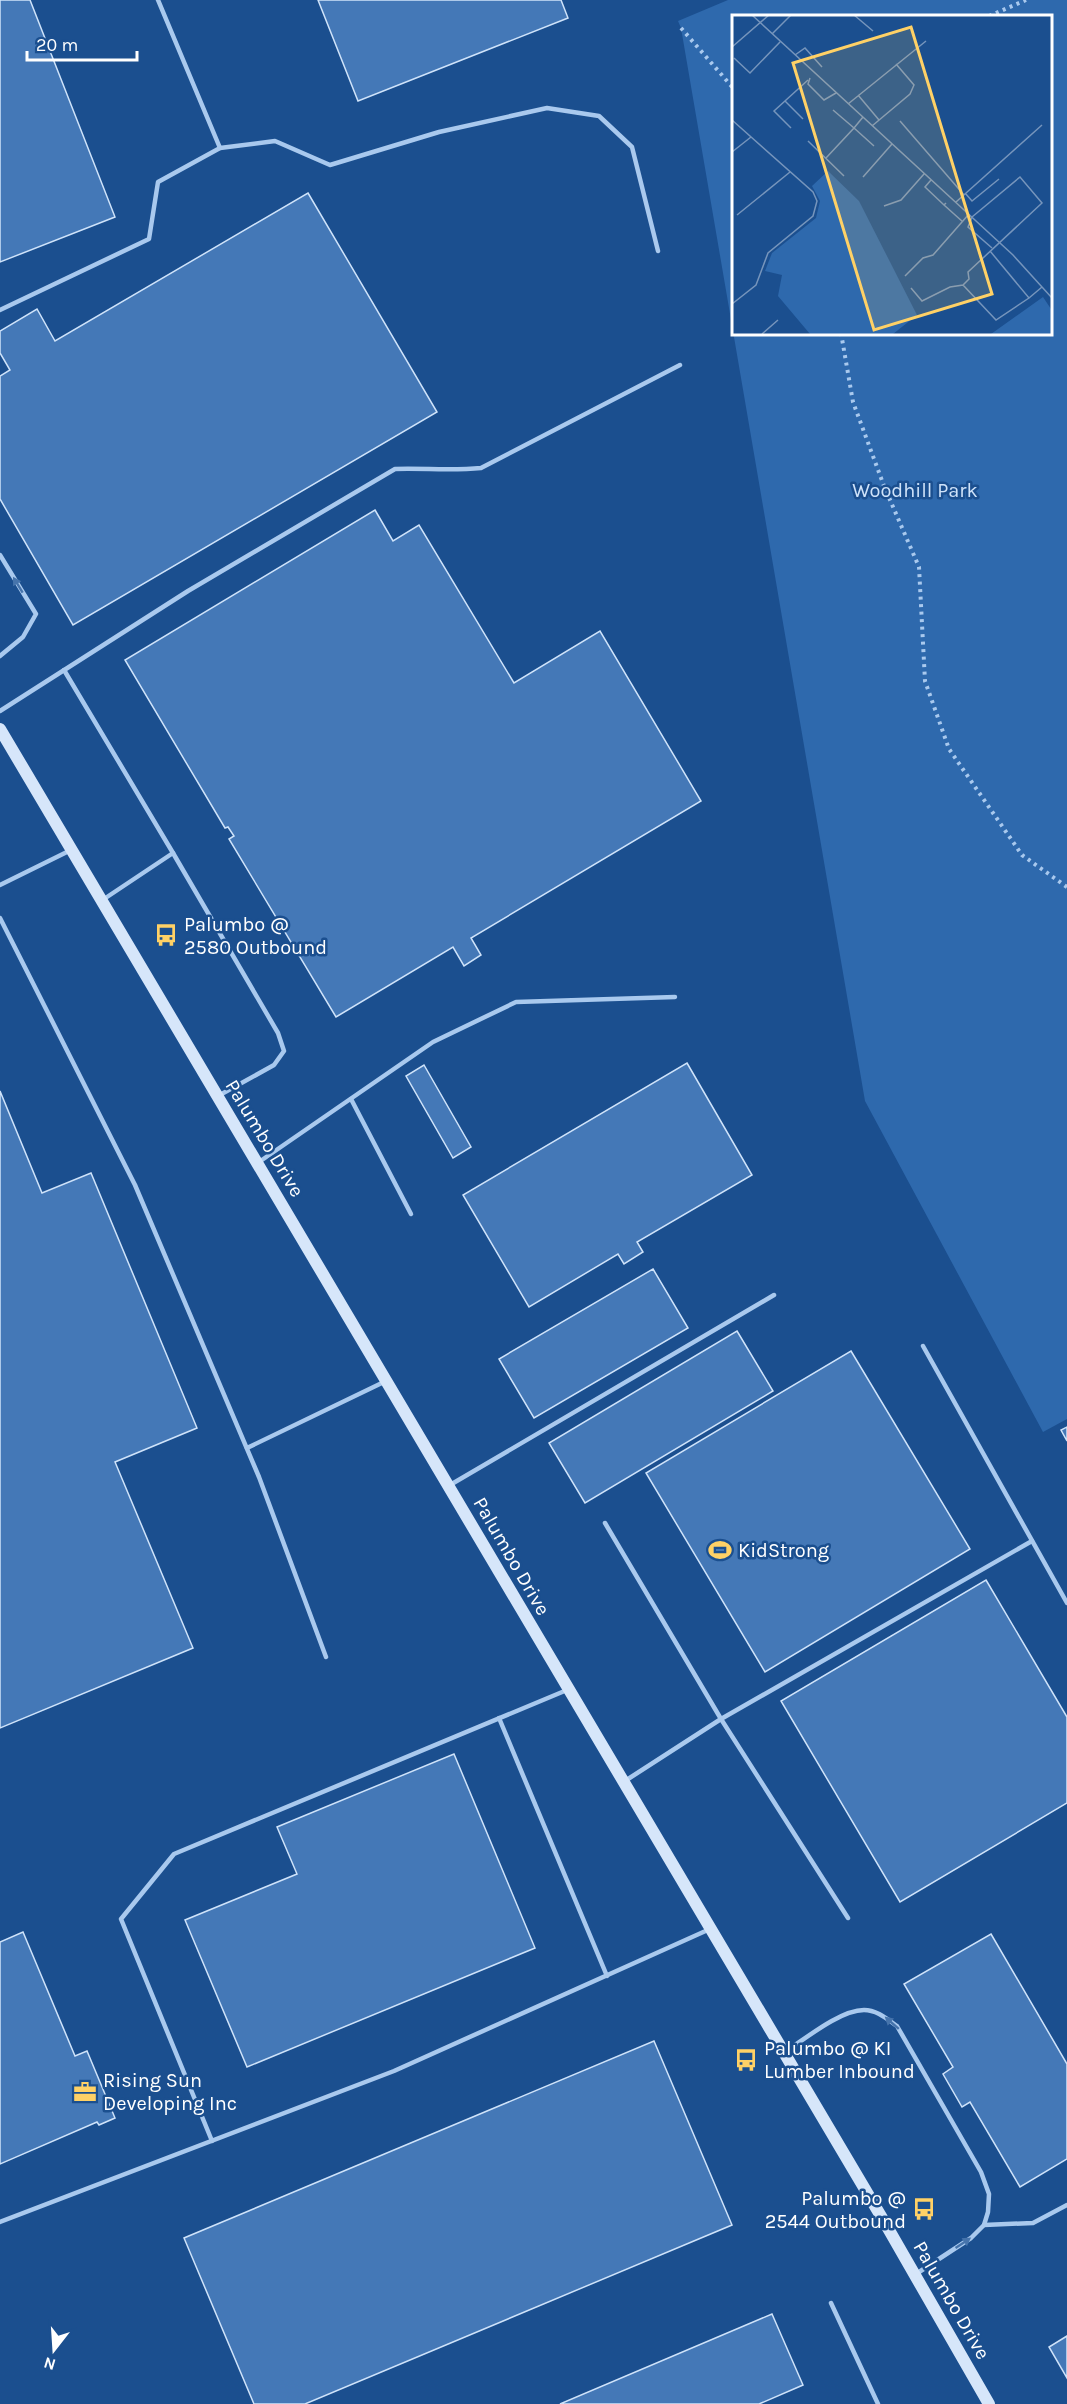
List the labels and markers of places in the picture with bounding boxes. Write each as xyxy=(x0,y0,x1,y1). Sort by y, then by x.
place label: Palumbo @ 2580 Outbound xyxy=(184,913,327,959)
bus stop icon: Palumbo @ 2580 Outbound xyxy=(153,922,179,948)
sports icon: KidStrong xyxy=(707,1537,733,1563)
place label: KidStrong xyxy=(738,1539,829,1562)
place label: Palumbo @ KI Lumber Inbound xyxy=(764,2037,915,2083)
bus stop icon: Palumbo @ KI Lumber Inbound xyxy=(733,2047,759,2073)
place label: Rising Sun Developing Inc xyxy=(103,2069,237,2115)
office icon: Rising Sun Developing Inc xyxy=(72,2079,98,2105)
place label: Palumbo @ 2544 Outbound xyxy=(765,2187,906,2233)
bus stop icon: Palumbo @ 2544 Outbound xyxy=(911,2196,937,2222)

